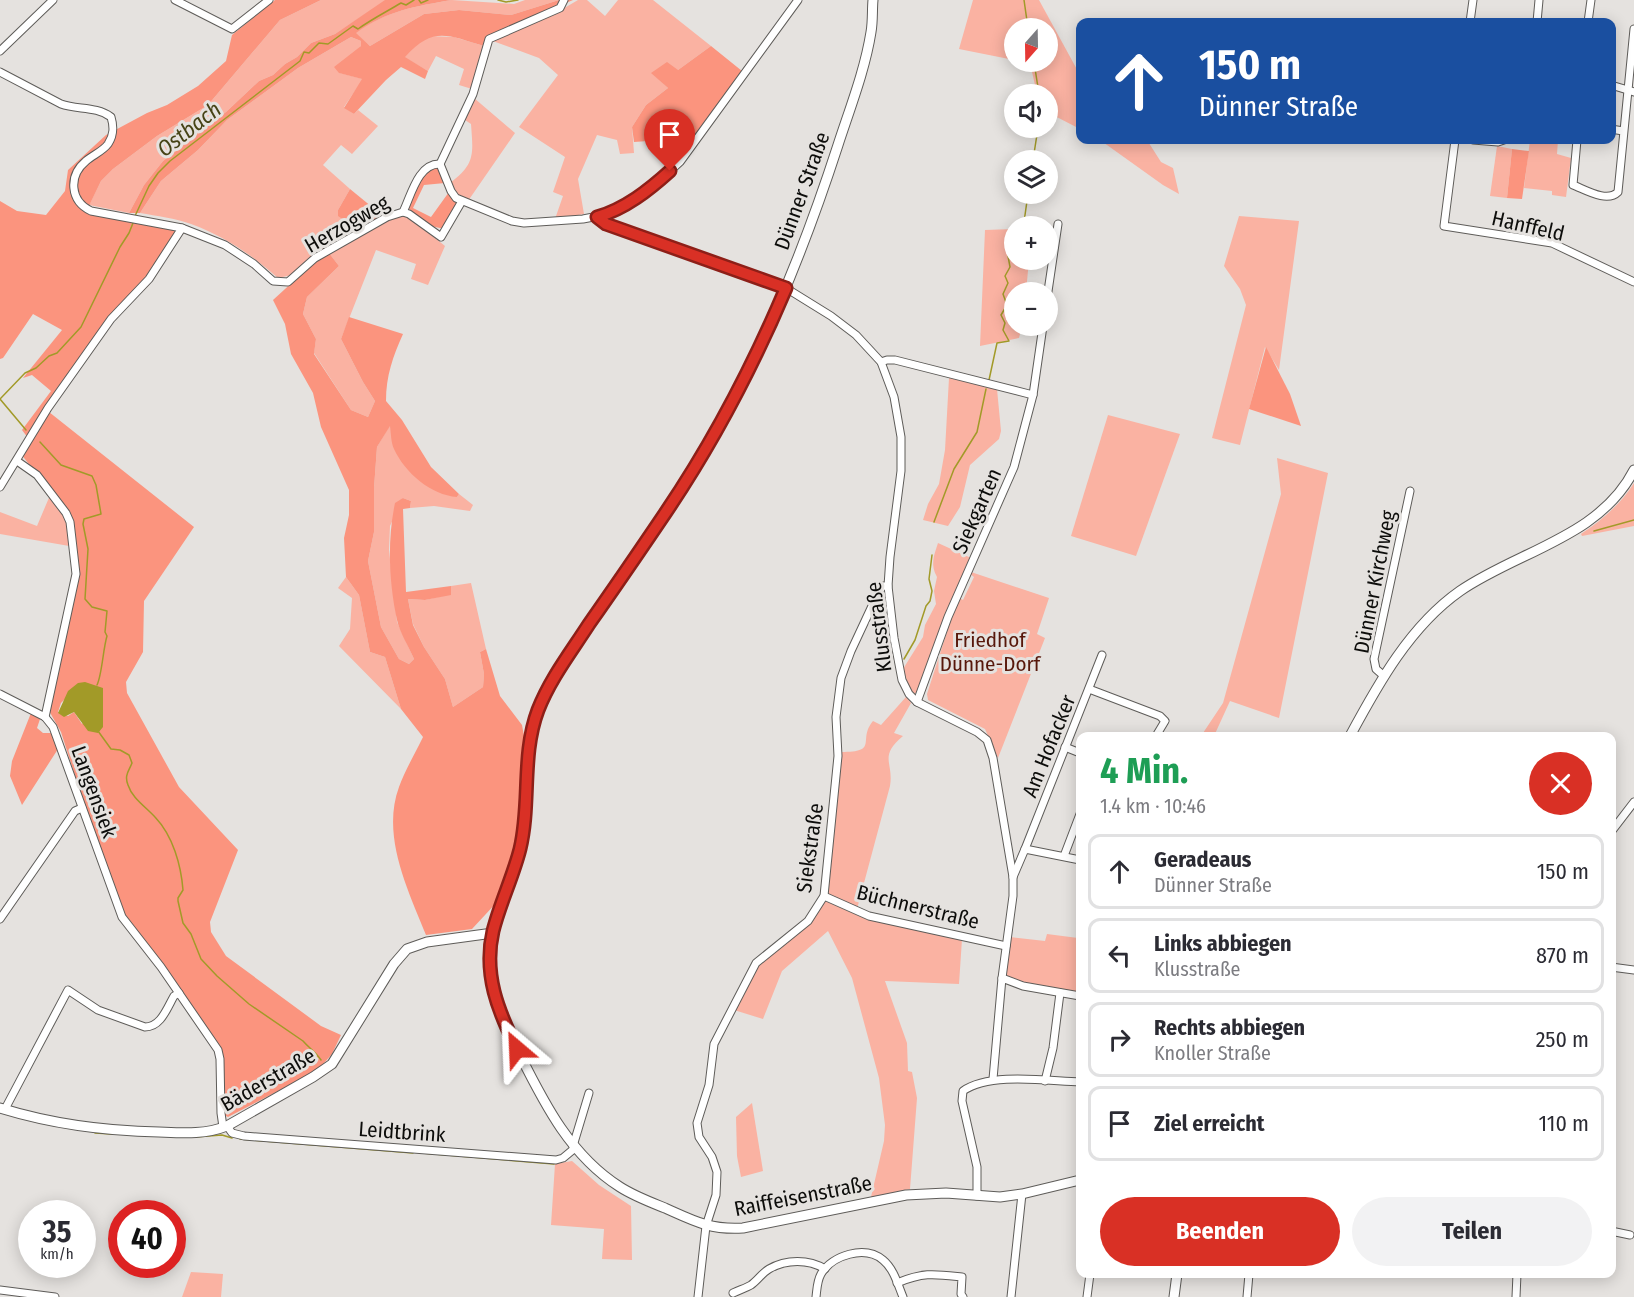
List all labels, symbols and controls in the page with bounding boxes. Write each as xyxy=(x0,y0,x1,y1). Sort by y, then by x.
north arrow xyxy=(1004,18,1058,72)
map controls xyxy=(1004,18,1058,336)
text: 150 m xyxy=(1199,40,1301,90)
icon: ahead xyxy=(1100,42,1178,120)
button: sound xyxy=(1004,84,1058,138)
text: Dünner Straße xyxy=(1199,91,1358,123)
water label: Ostbach xyxy=(151,96,227,162)
pin xyxy=(644,109,695,171)
icon: arrive xyxy=(653,118,686,151)
street label: Dünner Straße xyxy=(769,128,835,254)
button: layers xyxy=(1004,150,1058,204)
street label: Herzogweg xyxy=(300,189,394,259)
street label: Hanffeld xyxy=(1489,205,1567,247)
button: + xyxy=(1004,216,1058,270)
button: − xyxy=(1004,282,1058,336)
street label: Siekgarten xyxy=(947,464,1007,558)
street label: Dünner Kirchweg xyxy=(1348,508,1402,656)
street label: Klusstraße xyxy=(861,580,897,674)
park label: Friedhof Dünne-Dorf xyxy=(940,627,1042,677)
street label: Am Hofacker xyxy=(1017,690,1082,801)
street label: Langensiek xyxy=(65,742,123,842)
text: 4 Min. xyxy=(1100,749,1188,793)
button: close xyxy=(1529,752,1592,815)
text: 1.4 km · 10:46 xyxy=(1100,794,1206,818)
street label: Siekstraße xyxy=(791,802,829,894)
text: Geradeaus xyxy=(1154,846,1251,873)
icon: ahead xyxy=(1103,855,1136,888)
text: 150 m xyxy=(1537,858,1589,885)
text: Dünner Straße xyxy=(1154,873,1272,897)
street label: Büchnerstraße xyxy=(854,879,982,935)
text: Links abbiegen xyxy=(1154,930,1292,957)
icon: left xyxy=(1103,939,1136,972)
text: 870 m xyxy=(1536,942,1589,969)
text: Klusstraße xyxy=(1154,957,1240,981)
text: Rechts abbiegen xyxy=(1154,1014,1305,1041)
position arrow xyxy=(485,1017,549,1081)
icon: right xyxy=(1103,1023,1136,1056)
text: 250 m xyxy=(1536,1026,1589,1053)
text: Knoller Straße xyxy=(1154,1041,1271,1065)
street label: Bäderstraße xyxy=(216,1043,320,1117)
icon: arrive xyxy=(1103,1107,1136,1140)
text: Ziel erreicht xyxy=(1154,1110,1265,1137)
text: 110 m xyxy=(1539,1110,1589,1137)
street label: Leidtbrink xyxy=(358,1116,447,1148)
street label: Raiffeisenstraße xyxy=(732,1170,874,1222)
button: Beenden xyxy=(1100,1197,1340,1266)
button: Teilen xyxy=(1352,1197,1592,1266)
speed limit sign: 40 xyxy=(108,1200,186,1278)
text: 35 xyxy=(43,1214,71,1250)
text: km/h xyxy=(40,1245,74,1263)

